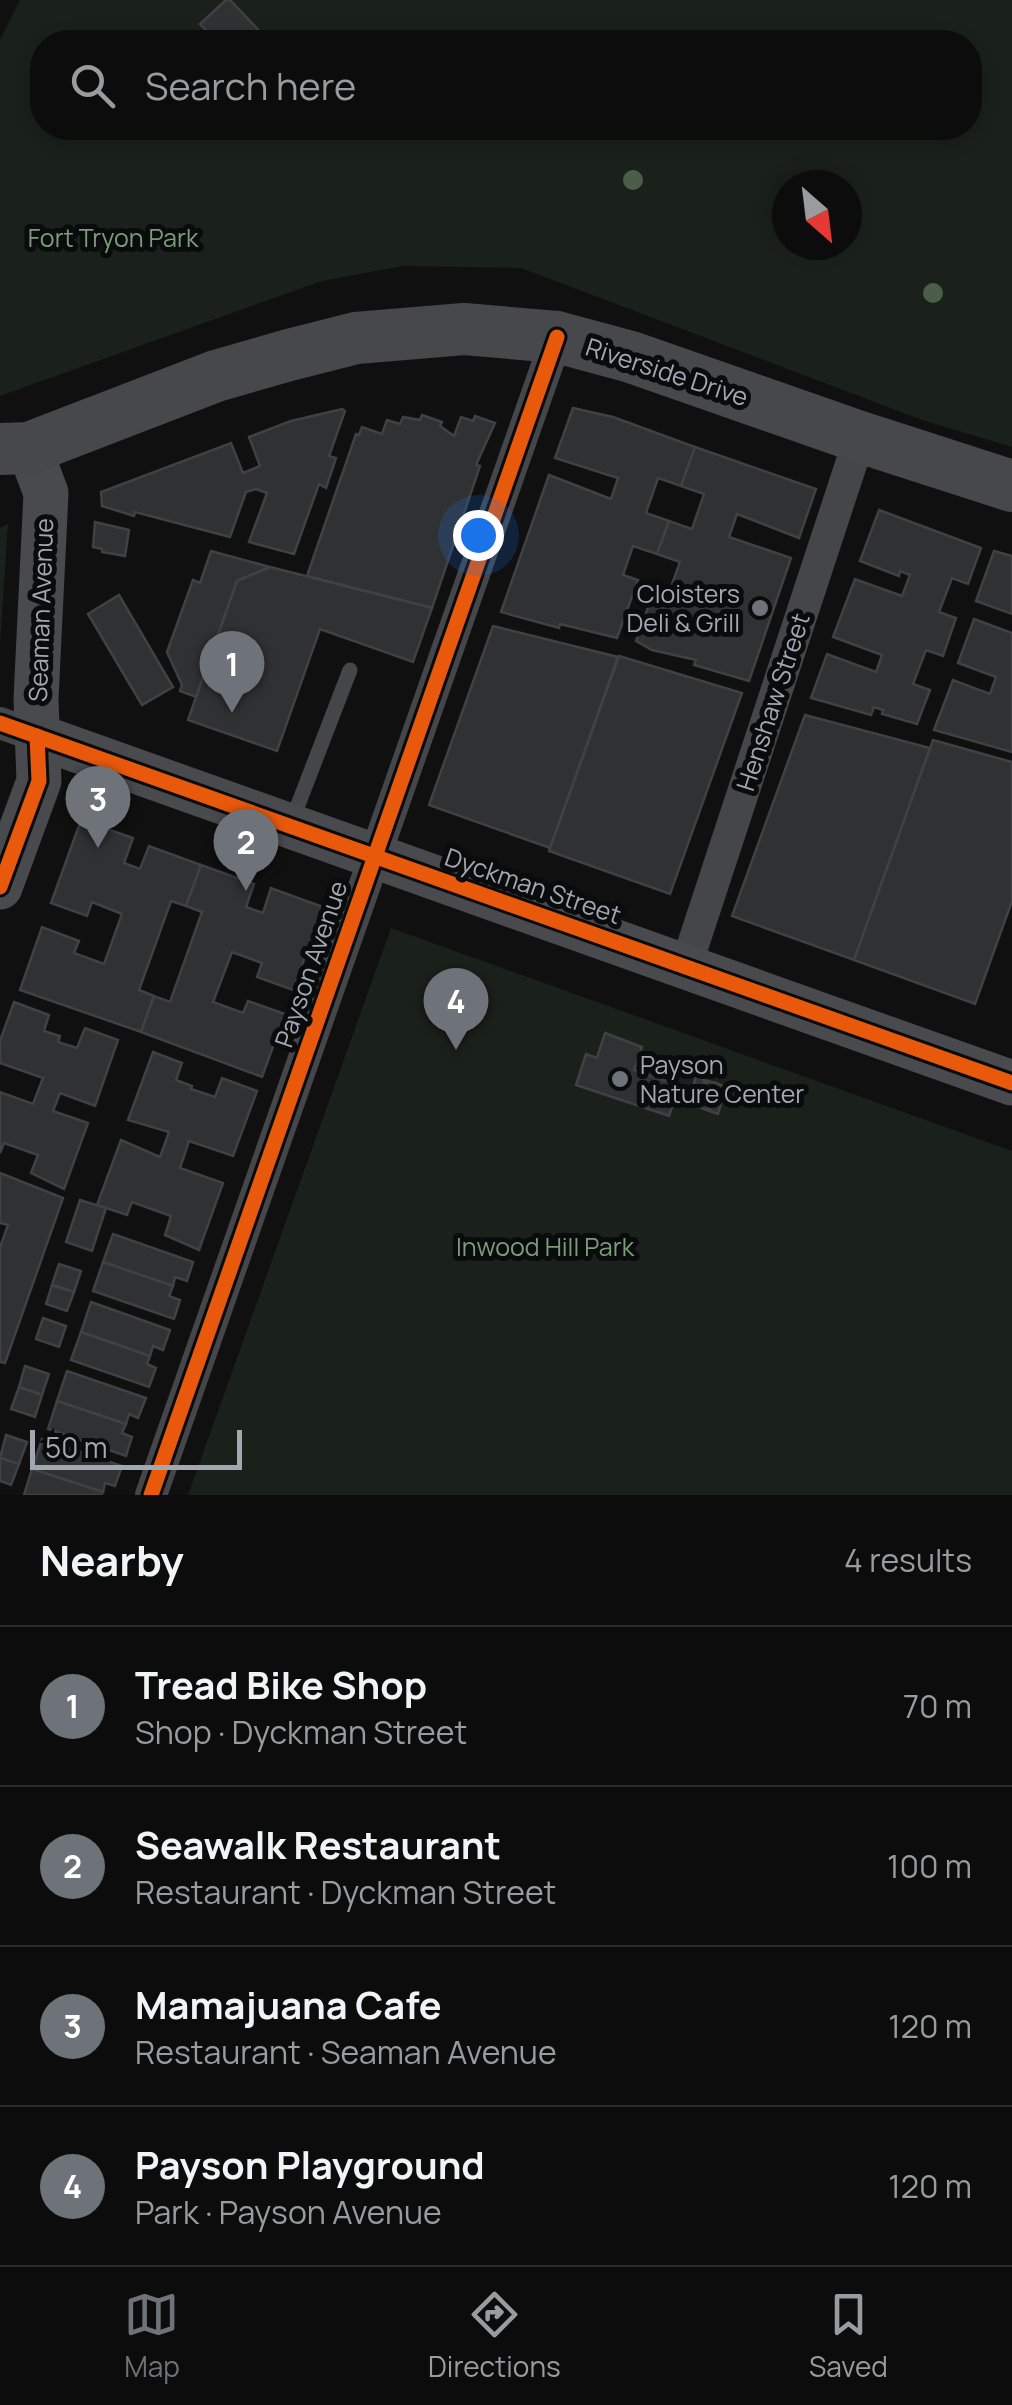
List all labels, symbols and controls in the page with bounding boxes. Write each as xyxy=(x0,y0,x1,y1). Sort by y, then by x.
search box xyxy=(30,30,982,140)
icon: search xyxy=(65,58,120,113)
text: Search here xyxy=(145,59,356,111)
north arrow xyxy=(772,170,862,260)
park label: Fort Tryon Park xyxy=(28,220,199,255)
street label: Riverside Drive xyxy=(581,329,753,414)
your location xyxy=(453,510,504,561)
street label: Seaman Avenue xyxy=(20,517,61,703)
place label: Cloisters Deli & Grill xyxy=(626,576,740,640)
marker: Cloisters Deli & Grill xyxy=(749,597,771,619)
street label: Henshaw Street xyxy=(727,608,818,795)
pin: 1 xyxy=(200,630,264,713)
pin: 3 xyxy=(66,766,130,848)
pin: 2 xyxy=(214,808,278,891)
street label: Dyckman Street xyxy=(440,839,626,932)
street label: Payson Avenue xyxy=(266,876,355,1052)
pin: 4 xyxy=(424,968,488,1050)
place label: Payson Nature Center xyxy=(640,1047,804,1111)
marker: Payson Nature Center xyxy=(609,1068,631,1090)
park label: Inwood Hill Park xyxy=(456,1229,635,1264)
scale bar xyxy=(30,1425,242,1470)
text: 50 m xyxy=(45,1428,108,1466)
text: Nearby xyxy=(40,1531,184,1589)
text: 4 results xyxy=(844,1538,972,1582)
text: Tread Bike Shop xyxy=(135,1658,427,1710)
text: 1 xyxy=(65,1684,80,1728)
text: 70 m xyxy=(903,1684,972,1728)
text: Shop · Dyckman Street xyxy=(135,1710,467,1754)
text: Seawalk Restaurant xyxy=(135,1818,501,1870)
text: 2 xyxy=(63,1844,82,1888)
text: 100 m xyxy=(887,1844,972,1888)
text: Restaurant · Dyckman Street xyxy=(135,1870,556,1914)
text: Mamajuana Cafe xyxy=(135,1978,442,2030)
text: 3 xyxy=(63,2004,82,2048)
text: 120 m xyxy=(888,2004,972,2048)
text: Restaurant · Seaman Avenue xyxy=(135,2030,557,2074)
text: Payson Playground xyxy=(135,2138,485,2190)
text: 4 xyxy=(63,2164,82,2208)
text: 120 m xyxy=(888,2164,972,2208)
text: Park · Payson Avenue xyxy=(135,2190,442,2234)
tab: Map xyxy=(124,2287,180,2385)
tab: Directions xyxy=(428,2287,561,2385)
tab: Saved xyxy=(809,2287,888,2385)

